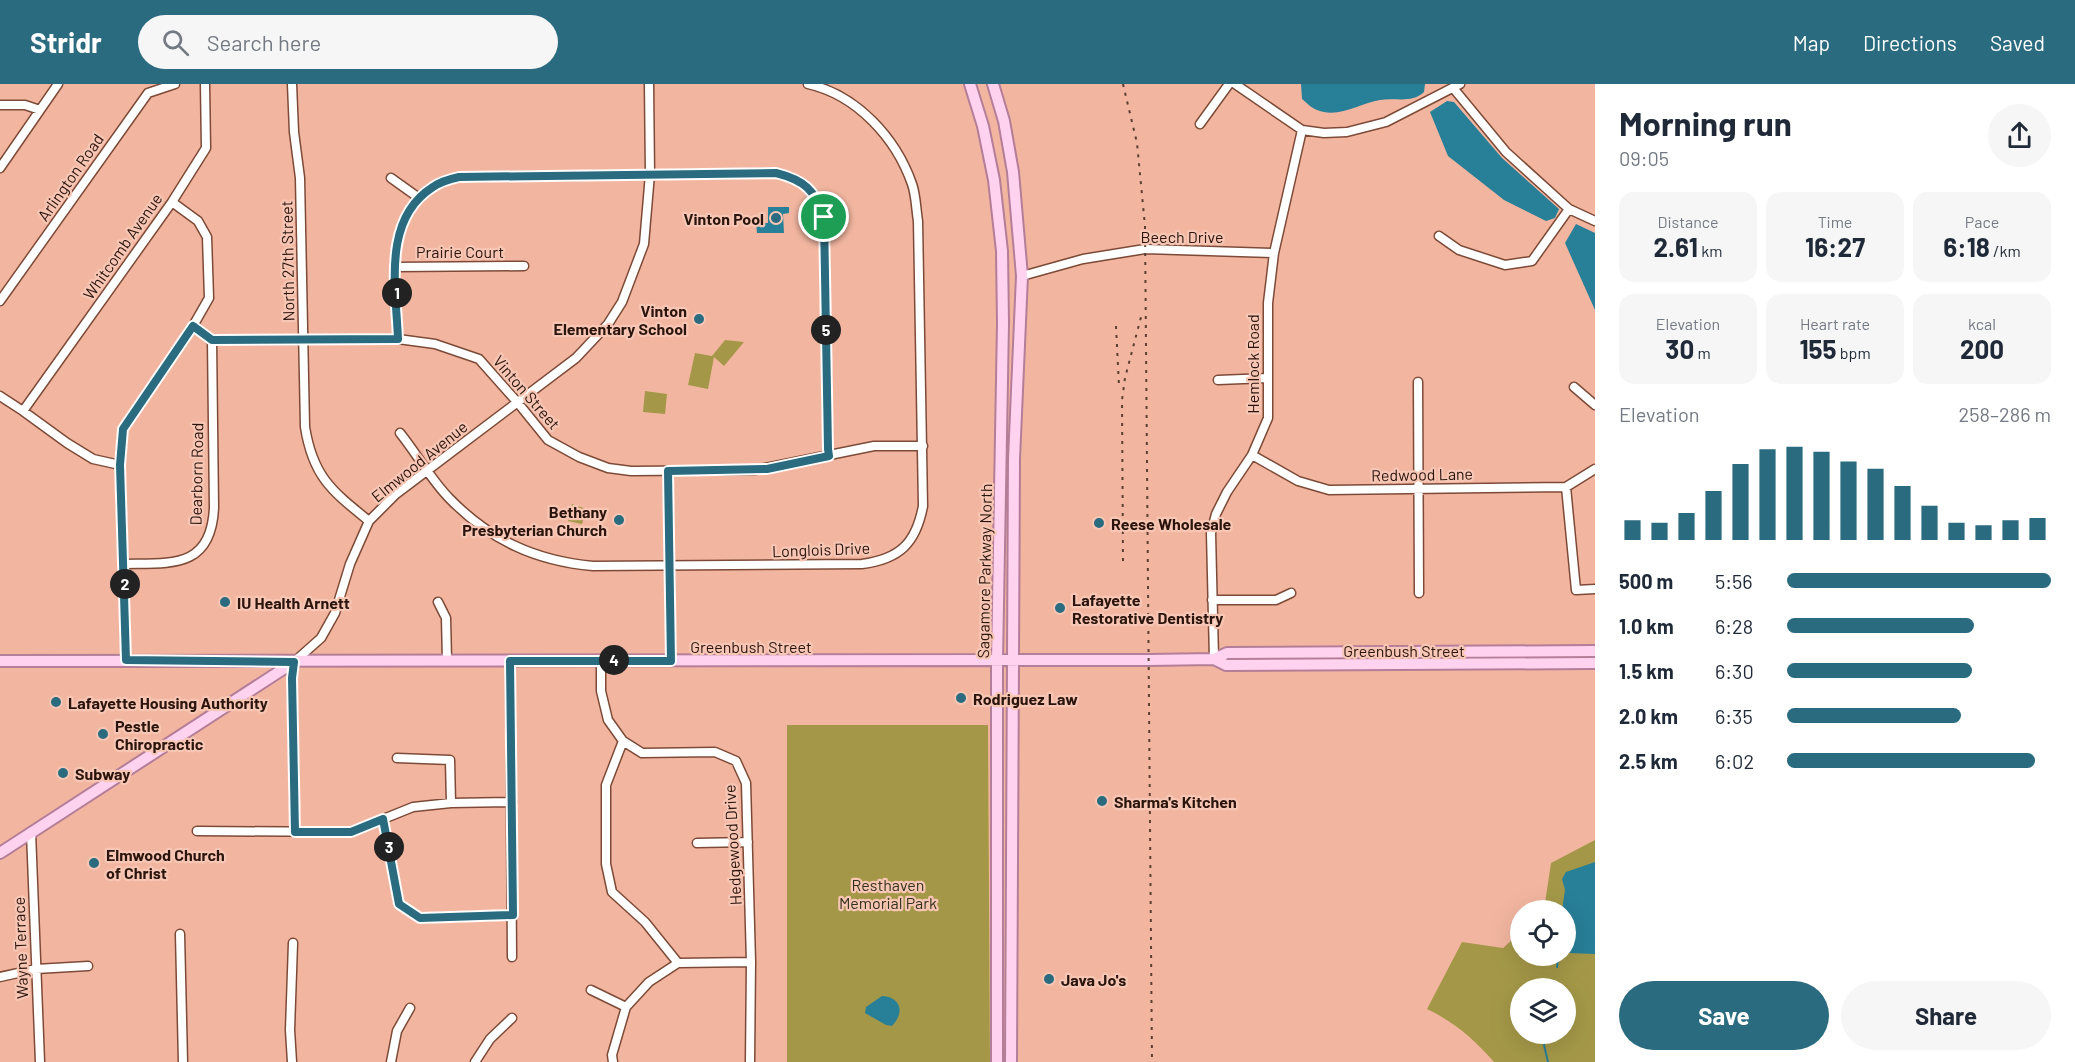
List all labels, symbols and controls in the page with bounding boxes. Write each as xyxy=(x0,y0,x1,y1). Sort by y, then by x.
search box xyxy=(138,15,558,69)
text: Stridr xyxy=(30,25,102,59)
icon: search xyxy=(159,26,192,59)
text: Search here xyxy=(207,29,321,55)
text: Map xyxy=(1793,30,1830,55)
text: Directions xyxy=(1863,30,1957,55)
text: Saved xyxy=(1990,30,2045,55)
text: Morning run xyxy=(1619,103,1792,143)
button: share xyxy=(1988,104,2051,167)
street label: Arlington Road xyxy=(33,130,107,224)
text: 09:05 xyxy=(1619,146,1669,170)
street label: Whitcomb Avenue xyxy=(78,189,166,303)
pin xyxy=(798,191,849,242)
street label: North 27th Street xyxy=(276,200,298,322)
icon: arrive xyxy=(807,200,840,233)
place label: Vinton Pool xyxy=(684,209,764,228)
marker: Vinton Pool xyxy=(769,211,783,225)
text: Distance xyxy=(1658,212,1718,231)
text: Time xyxy=(1818,212,1852,231)
text: Pace xyxy=(1965,212,1999,231)
street label: Beech Drive xyxy=(1141,227,1223,246)
text: 2.61 xyxy=(1653,231,1698,262)
text: 16:27 xyxy=(1805,231,1865,262)
text: 6:18 xyxy=(1943,231,1990,262)
text: km xyxy=(1698,241,1723,260)
text: /km xyxy=(1990,241,2021,260)
street label: Prairie Court xyxy=(416,242,504,261)
pin: 1 xyxy=(382,278,412,308)
text: 1 xyxy=(394,283,400,302)
place label: Vinton Elementary School xyxy=(554,301,687,338)
marker: Vinton Elementary School xyxy=(692,312,706,326)
street label: Hemlock Road xyxy=(1243,314,1262,414)
text: Elevation xyxy=(1656,314,1720,333)
text: Heart rate xyxy=(1800,314,1870,333)
text: kcal xyxy=(1968,314,1996,333)
pin: 5 xyxy=(811,315,841,345)
text: 5 xyxy=(822,320,830,339)
text: 30 xyxy=(1665,333,1694,364)
text: 155 xyxy=(1799,333,1837,364)
text: 200 xyxy=(1960,333,2004,364)
text: m xyxy=(1694,343,1711,362)
text: bpm xyxy=(1837,343,1871,362)
street label: Vinton Street xyxy=(490,351,564,433)
text: Elevation xyxy=(1619,402,1700,426)
text: 258–286 m xyxy=(1959,402,2051,426)
street label: Elmwood Avenue xyxy=(367,417,471,505)
street label: Dearborn Road xyxy=(186,422,206,526)
street label: Redwood Lane xyxy=(1371,464,1473,484)
street label: Sagamore Parkway North xyxy=(973,483,995,659)
place label: Bethany Presbyterian Church xyxy=(462,502,607,539)
marker: Bethany Presbyterian Church xyxy=(612,513,626,527)
place label: Reese Wholesale xyxy=(1111,514,1232,533)
marker: Reese Wholesale xyxy=(1092,516,1106,530)
street label: Longlois Drive xyxy=(772,538,870,560)
pin: 2 xyxy=(110,569,140,599)
text: 500 m xyxy=(1619,569,1673,593)
text: 5:56 xyxy=(1715,569,1753,593)
text: 2 xyxy=(121,574,129,593)
place label: Lafayette Restorative Dentistry xyxy=(1072,590,1223,627)
place label: IU Health Arnett xyxy=(237,593,350,612)
marker: IU Health Arnett xyxy=(218,595,232,609)
marker: Lafayette Restorative Dentistry xyxy=(1053,601,1067,615)
text: 1.0 km xyxy=(1619,614,1674,638)
text: 6:28 xyxy=(1715,614,1753,638)
street label: Greenbush Street xyxy=(690,637,812,656)
street label: Greenbush Street xyxy=(1343,641,1465,660)
pin: 4 xyxy=(599,645,629,675)
text: 4 xyxy=(609,650,619,669)
text: 1.5 km xyxy=(1619,659,1674,683)
text: 6:30 xyxy=(1715,659,1754,683)
place label: Rodriguez Law xyxy=(973,689,1078,708)
marker: Rodriguez Law xyxy=(954,691,968,705)
place label: Lafayette Housing Authority xyxy=(68,693,268,712)
marker: Lafayette Housing Authority xyxy=(49,695,63,709)
text: 2.0 km xyxy=(1619,704,1678,728)
text: 6:35 xyxy=(1715,704,1753,728)
place label: Pestle Chiropractic xyxy=(115,716,204,753)
marker: Pestle Chiropractic xyxy=(96,727,110,741)
text: 2.5 km xyxy=(1619,749,1678,773)
text: 6:02 xyxy=(1715,749,1754,773)
place label: Subway xyxy=(75,764,130,783)
marker: Subway xyxy=(56,766,70,780)
street label: Hedgewood Drive xyxy=(719,784,745,906)
place label: Sharma's Kitchen xyxy=(1114,792,1237,811)
marker: Sharma's Kitchen xyxy=(1095,794,1109,808)
pin: 3 xyxy=(374,832,404,862)
text: 3 xyxy=(385,837,393,856)
place label: Elmwood Church of Christ xyxy=(106,845,225,882)
marker: Elmwood Church of Christ xyxy=(87,856,101,870)
park label: Resthaven Memorial Park xyxy=(839,875,937,912)
street label: Wayne Terrace xyxy=(9,897,31,999)
map controls xyxy=(1510,900,1576,1044)
button: locate xyxy=(1510,900,1576,966)
place label: Java Jo's xyxy=(1061,970,1126,989)
marker: Java Jo's xyxy=(1042,972,1056,986)
button: layers xyxy=(1510,978,1576,1044)
button: Save xyxy=(1619,981,1829,1050)
button: Share xyxy=(1841,981,2051,1050)

